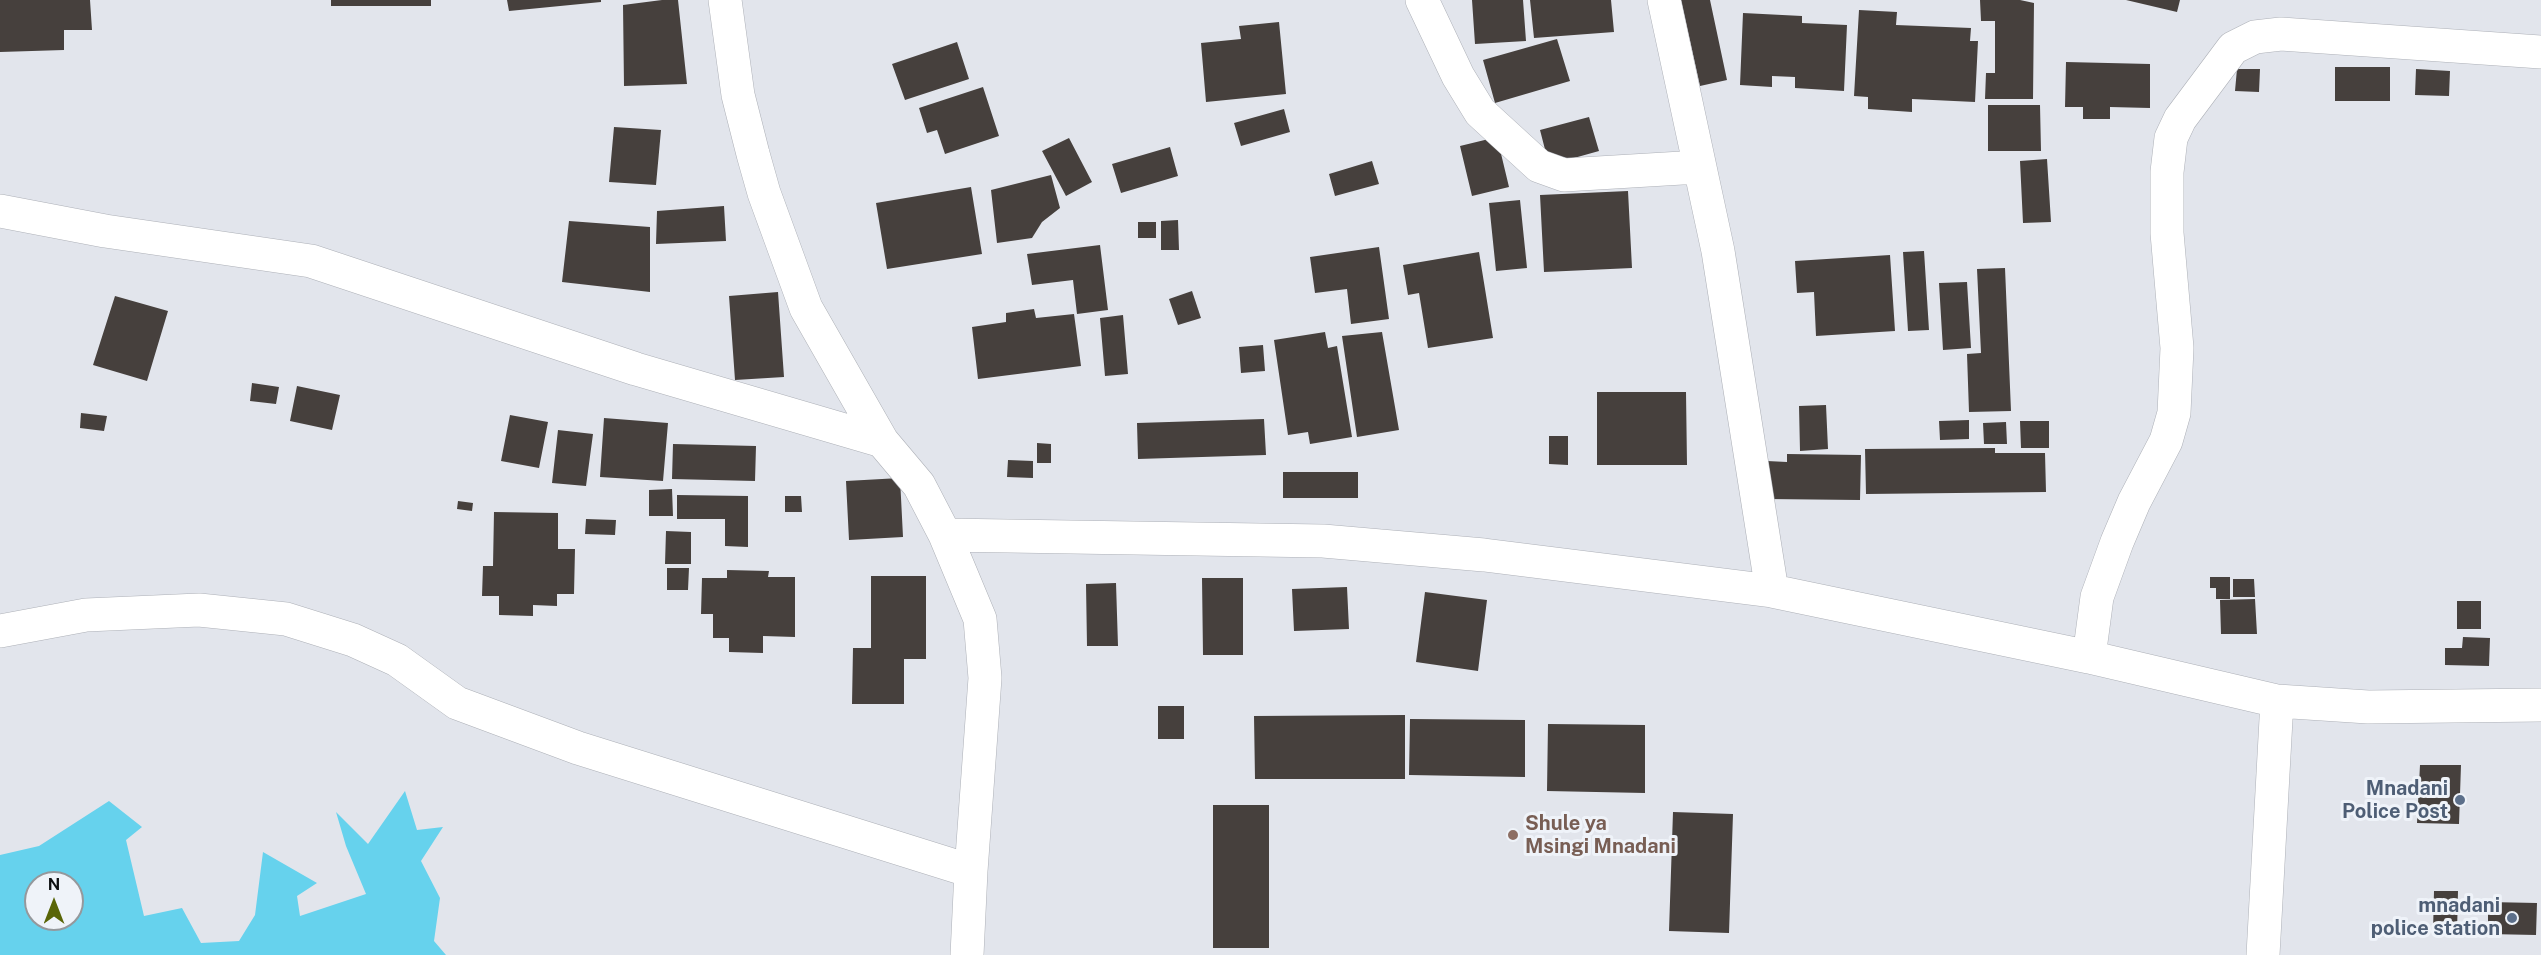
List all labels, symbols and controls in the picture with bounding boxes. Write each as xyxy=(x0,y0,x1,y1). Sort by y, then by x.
place label: Mnadani Police Post xyxy=(2342,777,2448,824)
marker: Mnadani Police Post xyxy=(2453,793,2467,807)
place label: Shule ya Msingi Mnadani xyxy=(1525,812,1676,859)
marker: Shule ya Msingi Mnadani xyxy=(1506,828,1520,842)
north arrow xyxy=(24,871,84,931)
text: N xyxy=(48,875,60,894)
place label: mnadani police station xyxy=(2371,894,2500,941)
marker: mnadani police station xyxy=(2505,911,2519,925)

